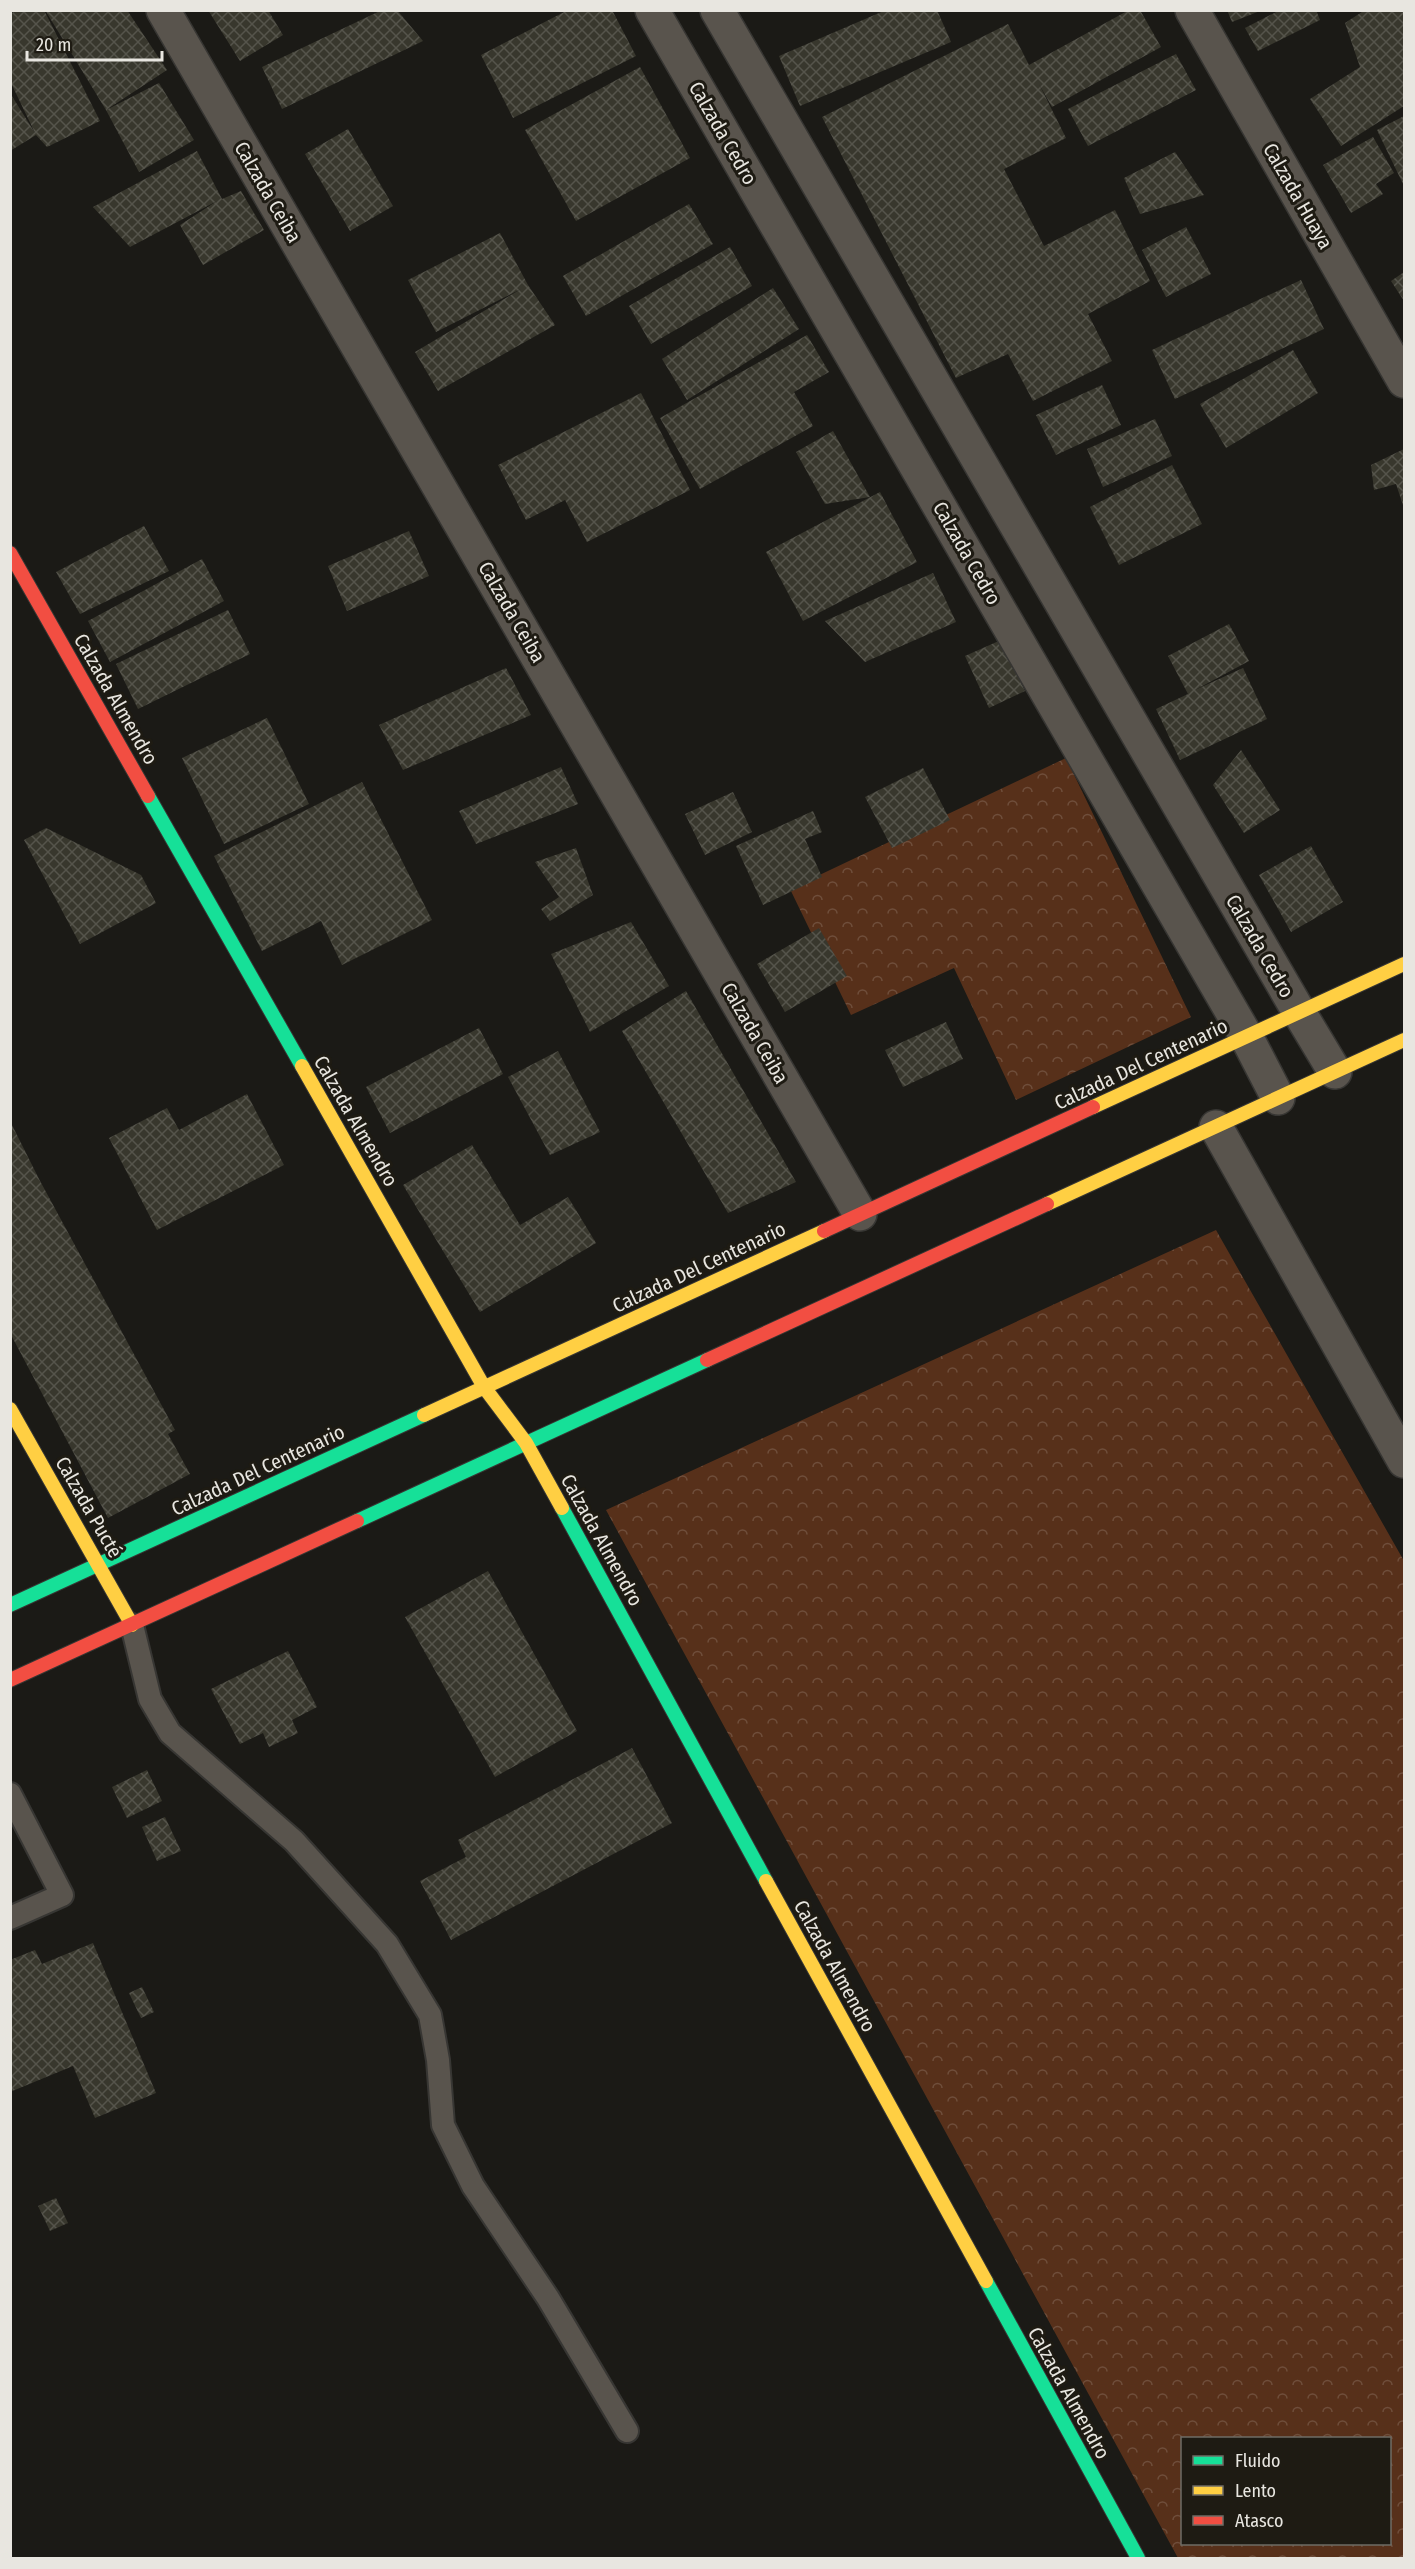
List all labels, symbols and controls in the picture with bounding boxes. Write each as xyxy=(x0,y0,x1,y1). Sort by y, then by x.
scale bar xyxy=(27,24,162,62)
text: 20 m xyxy=(36,34,71,56)
street label: Calzada Cedro xyxy=(684,77,762,189)
street label: Calzada Ceiba xyxy=(229,137,307,247)
street label: Calzada Huaya xyxy=(1258,139,1338,253)
street label: Calzada Cedro xyxy=(928,497,1006,609)
street label: Calzada Ceiba xyxy=(473,557,551,667)
street label: Calzada Almendro xyxy=(69,629,163,769)
street label: Calzada Cedro xyxy=(1221,890,1299,1002)
street label: Calzada Ceiba xyxy=(716,978,794,1088)
street label: Calzada Del Centenario xyxy=(1051,1013,1231,1115)
street label: Calzada Almendro xyxy=(309,1051,403,1191)
street label: Calzada Del Centenario xyxy=(609,1216,789,1318)
street label: Calzada Del Centenario xyxy=(168,1419,348,1521)
street label: Calzada Pucté xyxy=(50,1452,128,1562)
street label: Calzada Almendro xyxy=(556,1470,648,1610)
street label: Calzada Almendro xyxy=(789,1896,881,2036)
street label: Calzada Almendro xyxy=(1023,2323,1115,2463)
legend xyxy=(1181,2437,1391,2545)
text: Fluido xyxy=(1235,2450,1281,2472)
text: Lento xyxy=(1235,2480,1276,2502)
text: Atasco xyxy=(1235,2510,1283,2532)

